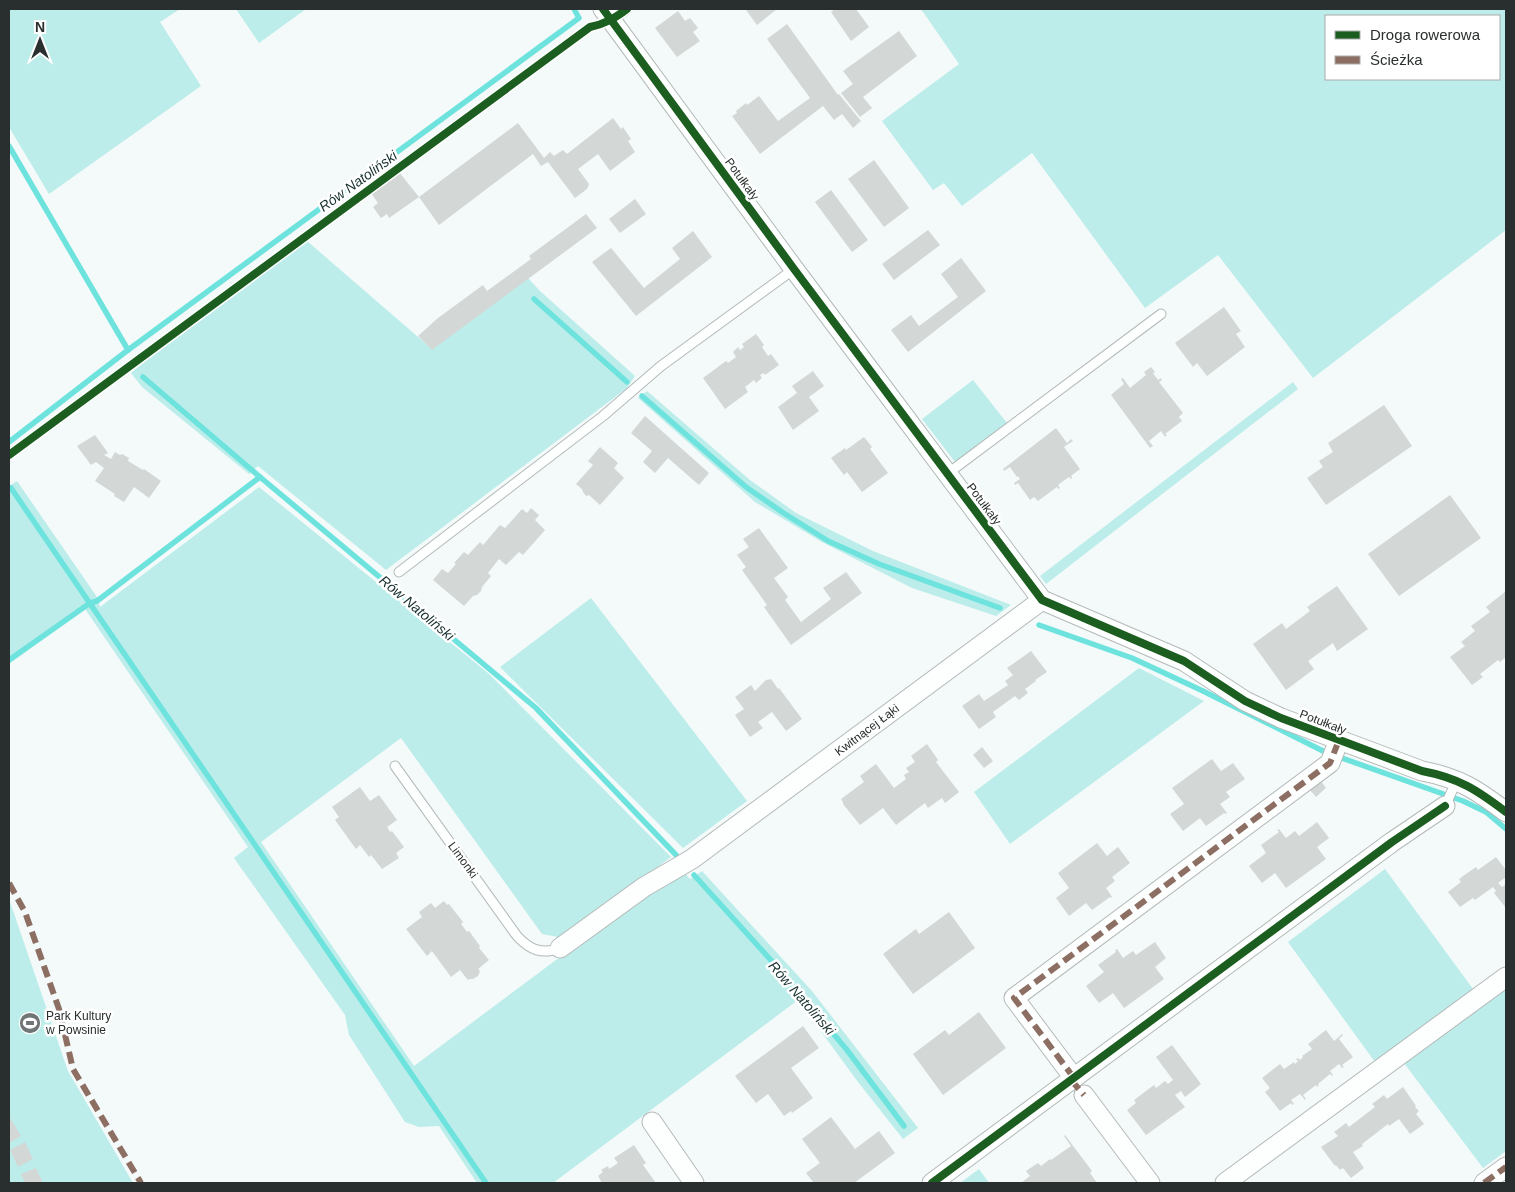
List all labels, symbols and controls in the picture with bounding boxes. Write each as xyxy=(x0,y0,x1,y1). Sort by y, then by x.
north arrow xyxy=(15,15,65,65)
legend xyxy=(1325,15,1500,80)
text: N xyxy=(35,19,45,35)
text: Droga rowerowa xyxy=(1370,26,1481,43)
text: Ścieżka xyxy=(1370,51,1423,68)
water label: Rów Natoliński xyxy=(316,147,401,215)
street label: Potułkały xyxy=(722,155,762,203)
street label: Potułkały xyxy=(964,480,1004,528)
water label: Rów Natoliński xyxy=(376,572,458,644)
street label: Kwitnącej Łąki xyxy=(832,701,902,759)
street label: Potułkały xyxy=(1298,707,1348,737)
street label: Limonki xyxy=(445,839,481,881)
water label: Rów Natoliński xyxy=(766,958,839,1039)
place label: Park Kultury w Powsinie xyxy=(45,1009,111,1037)
sports icon: Park Kultury w Powsinie xyxy=(18,1011,42,1035)

